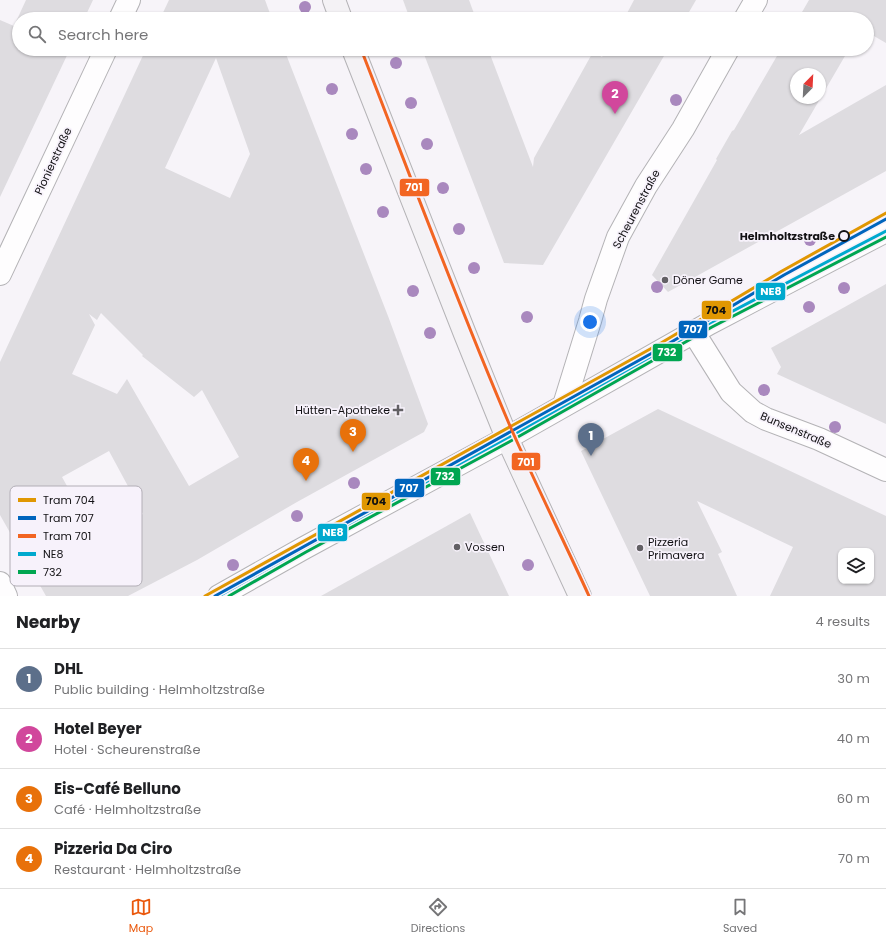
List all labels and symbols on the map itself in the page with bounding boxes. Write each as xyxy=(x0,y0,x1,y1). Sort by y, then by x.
north arrow xyxy=(790,68,826,104)
pin: 2 xyxy=(602,81,628,114)
street label: Pionierstraße xyxy=(30,125,76,197)
street label: Scheurenstraße xyxy=(608,166,664,251)
line badge: 701 xyxy=(399,178,430,197)
text: 701 xyxy=(405,179,423,195)
place label: Helmholtzstraße xyxy=(740,228,835,244)
marker: Helmholtzstraße xyxy=(838,230,850,242)
place label: Döner Game xyxy=(673,272,743,288)
marker: Döner Game xyxy=(660,275,670,285)
line badge: NE8 xyxy=(755,282,786,301)
text: NE8 xyxy=(760,283,782,299)
line badge: 704 xyxy=(701,300,732,320)
text: 704 xyxy=(706,302,727,318)
your location xyxy=(580,312,600,332)
line badge: 707 xyxy=(678,320,708,339)
text: 707 xyxy=(684,321,703,337)
line badge: 732 xyxy=(652,343,683,362)
text: 732 xyxy=(658,344,676,360)
place label: Hütten-Apotheke xyxy=(295,402,390,418)
marker: Hütten-Apotheke xyxy=(393,405,403,415)
street label: Bunsenstraße xyxy=(758,408,834,452)
pin: 3 xyxy=(340,419,366,452)
pin: 1 xyxy=(578,423,604,456)
pin: 4 xyxy=(293,448,319,481)
line badge: 701 xyxy=(511,452,541,471)
text: 701 xyxy=(517,454,535,470)
line badge: 732 xyxy=(430,467,461,486)
text: 732 xyxy=(436,468,454,484)
line badge: 707 xyxy=(394,478,425,498)
text: 707 xyxy=(400,480,419,496)
legend xyxy=(10,486,142,586)
text: Tram 704 xyxy=(43,492,95,508)
line badge: 704 xyxy=(361,492,391,511)
text: 704 xyxy=(366,493,387,509)
text: Tram 707 xyxy=(43,510,94,526)
line badge: NE8 xyxy=(317,523,348,542)
text: NE8 xyxy=(322,524,344,540)
text: Tram 701 xyxy=(43,528,91,544)
place label: Pizzeria Primavera xyxy=(648,534,704,563)
place label: Vossen xyxy=(465,539,505,555)
marker: Vossen xyxy=(452,542,462,552)
marker: Pizzeria Primavera xyxy=(635,543,645,553)
text: NE8 xyxy=(43,546,63,562)
text: 732 xyxy=(43,564,62,580)

